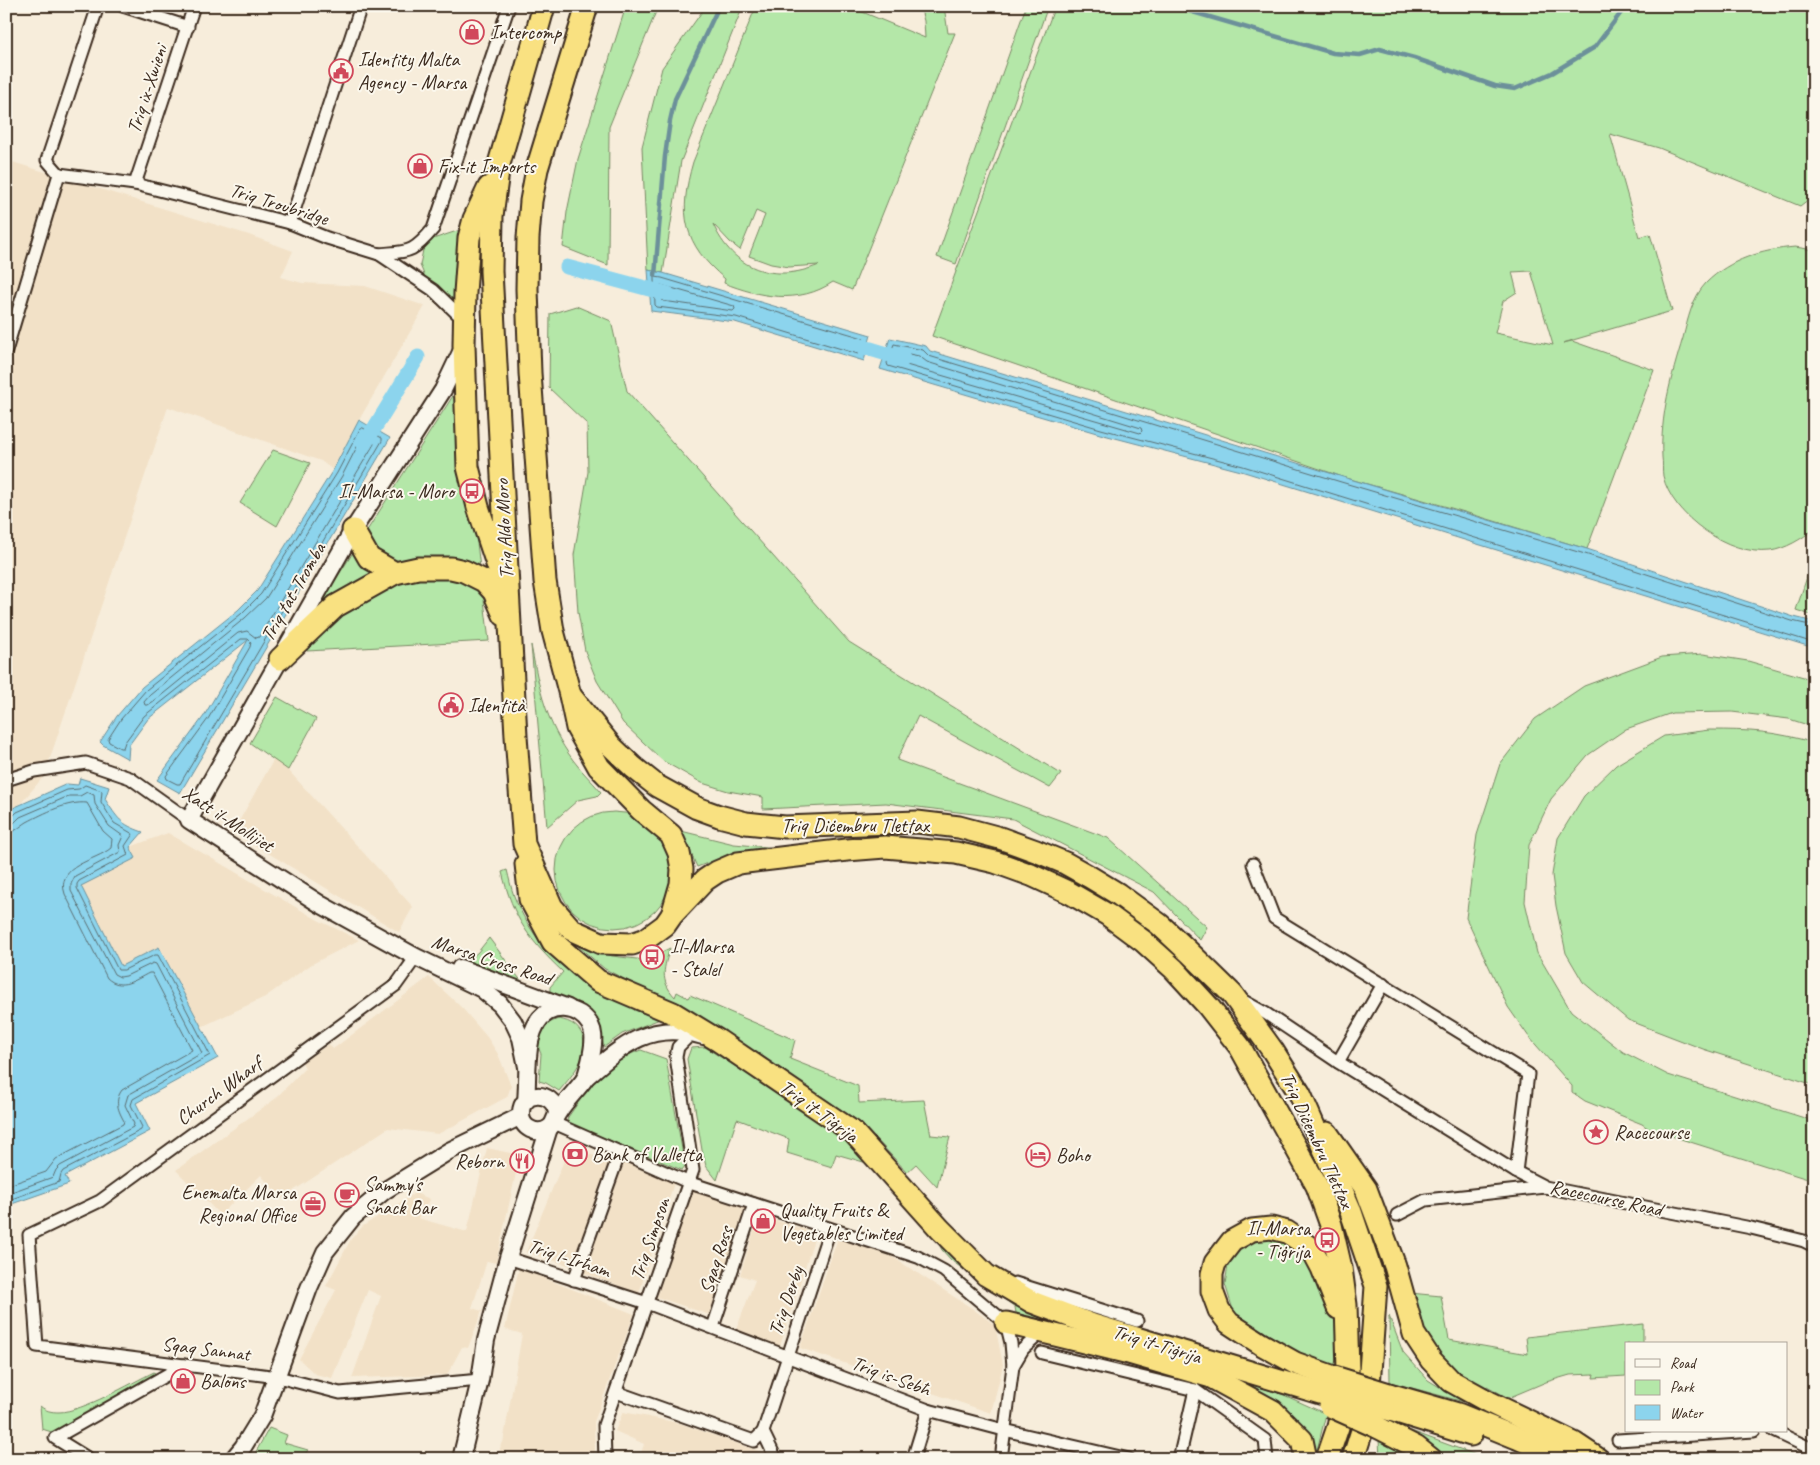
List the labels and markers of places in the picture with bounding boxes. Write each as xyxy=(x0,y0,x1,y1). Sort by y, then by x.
shop icon: Intercomp xyxy=(459,19,485,45)
place label: Intercomp xyxy=(490,20,563,45)
place label: Identity Malta Agency - Marsa xyxy=(358,47,468,95)
public building icon: Identity Malta Agency - Marsa xyxy=(328,58,354,84)
shop icon: Fix-it Imports xyxy=(407,153,433,179)
place label: Fix-it Imports xyxy=(438,154,537,179)
bus stop icon: Il-Marsa - Moro xyxy=(459,478,485,504)
place label: Il-Marsa - Moro xyxy=(339,479,456,504)
public building icon: Identità xyxy=(438,692,464,718)
place label: Identità xyxy=(468,693,526,718)
place label: Il-Marsa - Stalel xyxy=(670,934,735,982)
bus stop icon: Il-Marsa - Stalel xyxy=(639,944,665,970)
place icon: Racecourse xyxy=(1583,1119,1609,1145)
place label: Racecourse xyxy=(1614,1120,1690,1145)
bank icon: Bank of Valletta xyxy=(562,1141,588,1167)
place label: Bank of Valletta xyxy=(592,1142,704,1167)
hotel icon: Boho xyxy=(1025,1142,1051,1168)
place label: Boho xyxy=(1056,1143,1092,1168)
restaurant icon: Reborn xyxy=(509,1148,535,1174)
place label: Reborn xyxy=(455,1149,505,1174)
place label: Sammy's Snack Bar xyxy=(364,1172,437,1220)
place label: Enemalta Marsa Regional Office xyxy=(181,1180,298,1228)
cafe icon: Sammy's Snack Bar xyxy=(334,1182,360,1208)
office icon: Enemalta Marsa Regional Office xyxy=(300,1191,326,1217)
place label: Quality Fruits & Vegetables Limited xyxy=(780,1198,906,1246)
shop icon: Quality Fruits & Vegetables Limited xyxy=(750,1208,776,1234)
place label: Il-Marsa - Tiġrija xyxy=(1247,1216,1312,1264)
bus stop icon: Il-Marsa - Tiġrija xyxy=(1314,1227,1340,1253)
shop icon: Balons xyxy=(170,1368,196,1394)
place label: Balons xyxy=(200,1369,248,1394)

